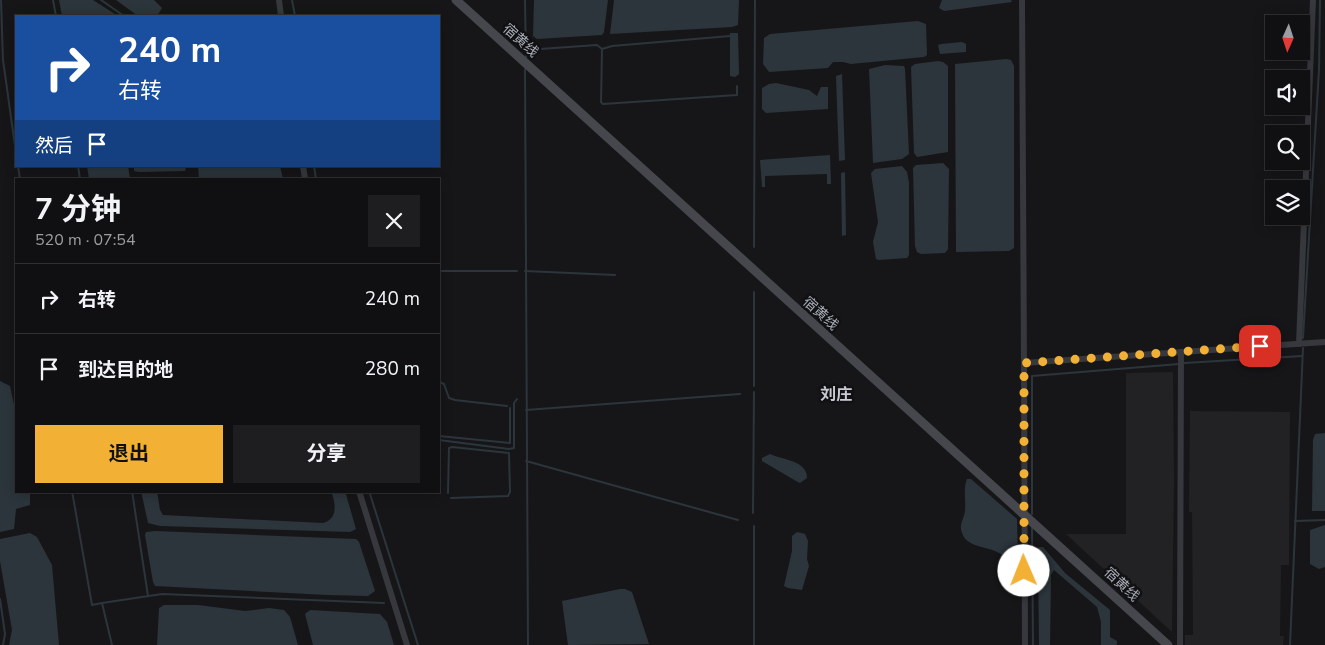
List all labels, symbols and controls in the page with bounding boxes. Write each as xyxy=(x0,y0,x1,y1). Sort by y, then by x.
north arrow xyxy=(1265,15,1310,60)
map controls xyxy=(1265,15,1310,225)
street label: 宿黄线 xyxy=(499,19,543,61)
text: 240 m xyxy=(118,27,221,74)
icon: right xyxy=(35,35,100,100)
button: sound xyxy=(1265,70,1310,115)
text: 右转 xyxy=(118,76,162,106)
button: search xyxy=(1265,125,1310,170)
icon: arrive xyxy=(83,130,111,158)
text: 然后 xyxy=(35,133,73,159)
button: layers xyxy=(1265,180,1310,225)
text: 7 分钟 xyxy=(35,189,121,230)
button: close xyxy=(368,195,420,247)
text: 520 m · 07:54 xyxy=(35,229,136,251)
icon: right xyxy=(35,285,63,313)
text: 240 m xyxy=(365,286,420,312)
text: 右转 xyxy=(78,287,116,313)
street label: 宿黄线 xyxy=(799,292,843,334)
pin xyxy=(1239,325,1281,367)
icon: arrive xyxy=(1246,332,1274,360)
icon: arrive xyxy=(35,355,63,383)
text: 280 m xyxy=(365,356,420,382)
text: 到达目的地 xyxy=(78,357,173,383)
district label: 刘庄 xyxy=(820,384,852,406)
button: 退出 xyxy=(35,425,223,483)
button: 分享 xyxy=(233,425,420,483)
position arrow xyxy=(997,544,1049,596)
street label: 宿黄线 xyxy=(1100,563,1143,606)

